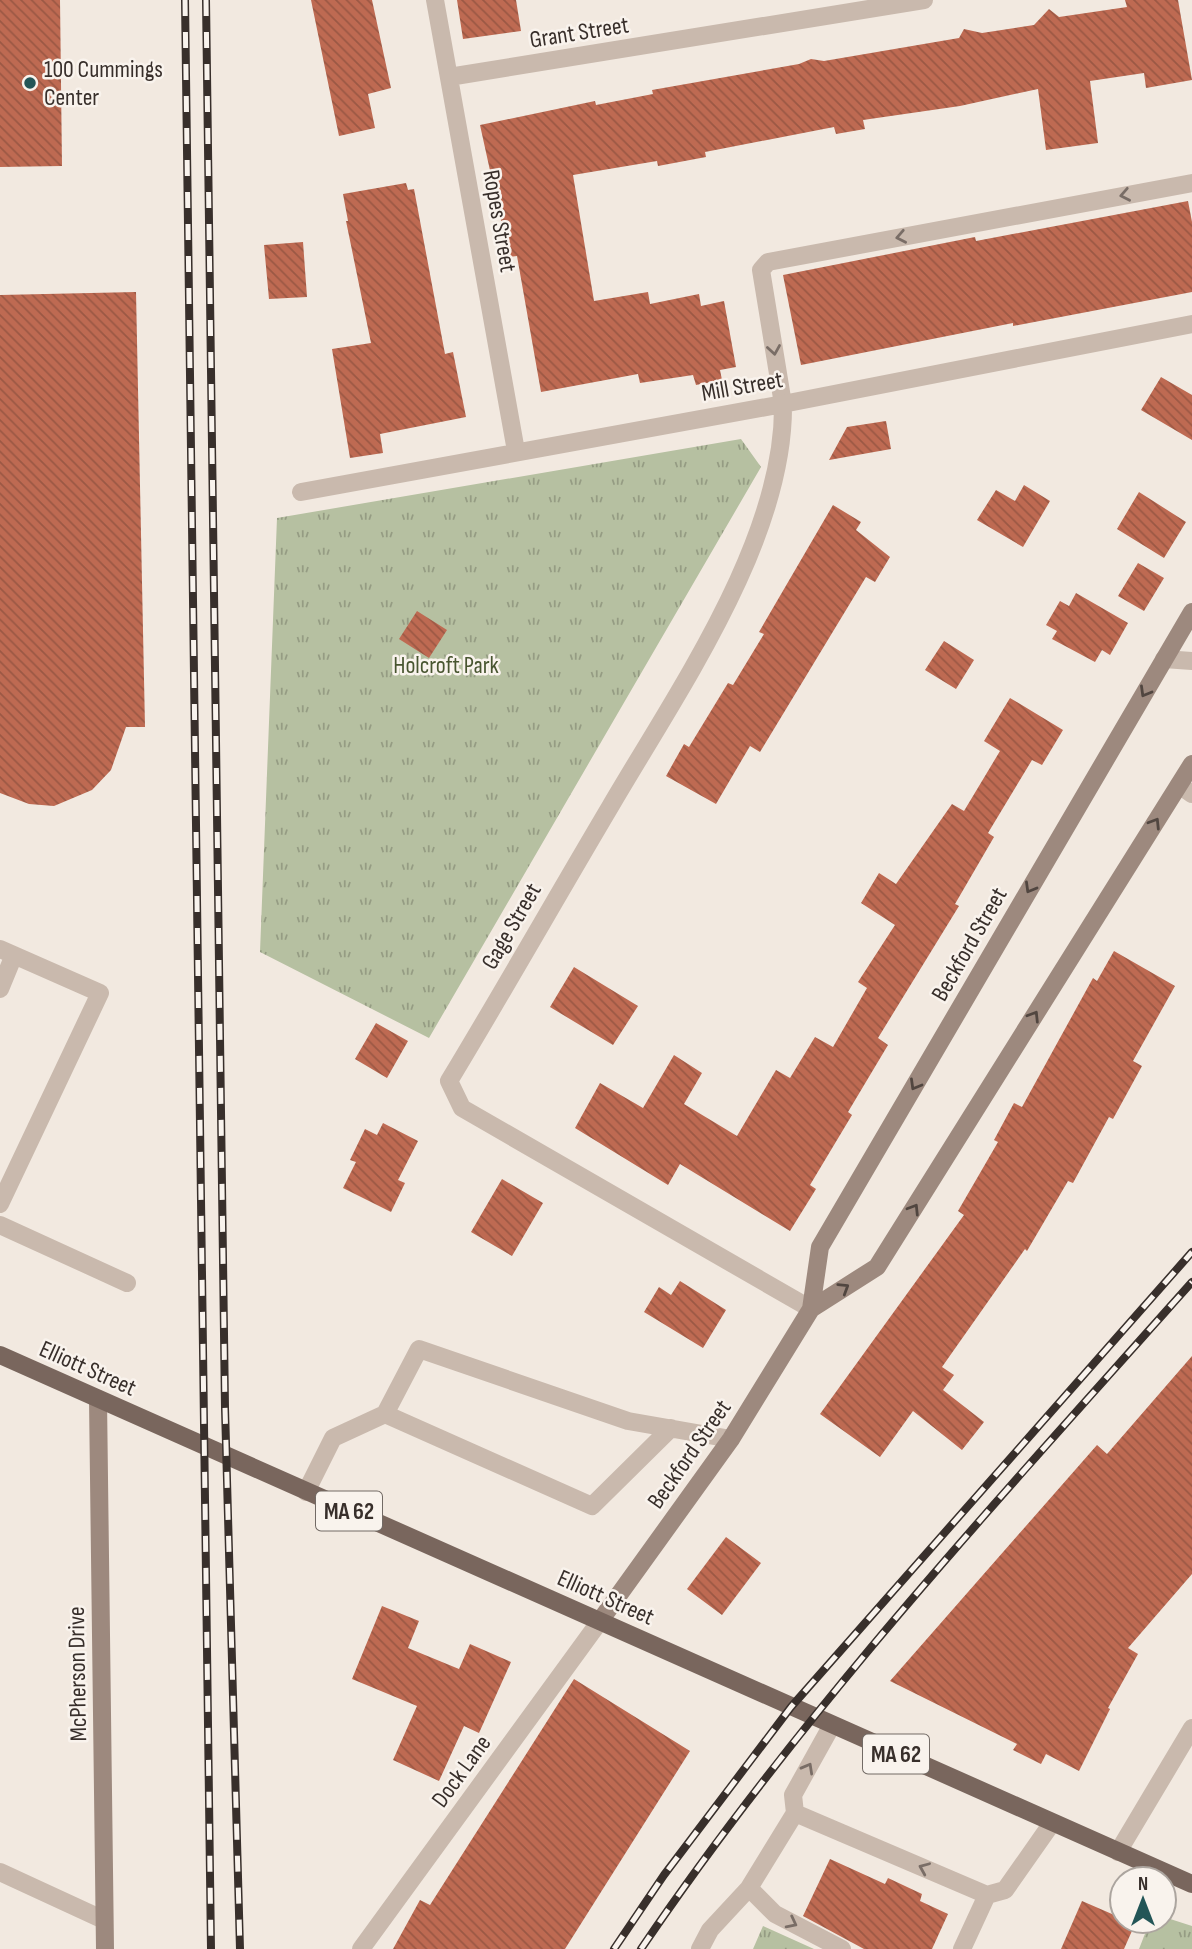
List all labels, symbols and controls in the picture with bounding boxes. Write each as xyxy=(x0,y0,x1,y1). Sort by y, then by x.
street label: Grant Street xyxy=(527,10,631,55)
place label: 100 Cummings Center xyxy=(44,55,163,112)
marker: 100 Cummings Center xyxy=(22,75,38,91)
street label: Ropes Street xyxy=(476,168,523,275)
one-way arrow xyxy=(1119,187,1131,202)
one-way arrow xyxy=(895,229,907,244)
one-way arrow xyxy=(766,344,781,356)
street label: Mill Street xyxy=(699,365,785,408)
park label: Holcroft Park xyxy=(393,651,499,680)
one-way arrow xyxy=(1140,685,1153,698)
one-way arrow xyxy=(1146,818,1159,831)
street label: Gage Street xyxy=(475,878,548,975)
one-way arrow xyxy=(1025,881,1038,894)
street label: Beckford Street xyxy=(925,882,1014,1006)
one-way arrow xyxy=(1026,1011,1039,1024)
one-way arrow xyxy=(910,1077,923,1090)
one-way arrow xyxy=(905,1204,918,1217)
one-way arrow xyxy=(837,1284,850,1297)
street label: Elliott Street xyxy=(35,1334,141,1403)
street label: Beckford Street xyxy=(641,1394,738,1514)
road number: MA 62 xyxy=(316,1492,382,1530)
street label: Elliott Street xyxy=(553,1563,659,1632)
street label: McPherson Drive xyxy=(62,1606,93,1742)
street label: Dock Lane xyxy=(425,1729,497,1813)
road number: MA 62 xyxy=(863,1735,929,1774)
one-way arrow xyxy=(800,1763,813,1775)
one-way arrow xyxy=(919,1862,931,1876)
north arrow xyxy=(1108,1865,1178,1935)
text: N xyxy=(1138,1873,1148,1896)
one-way arrow xyxy=(785,1915,797,1928)

